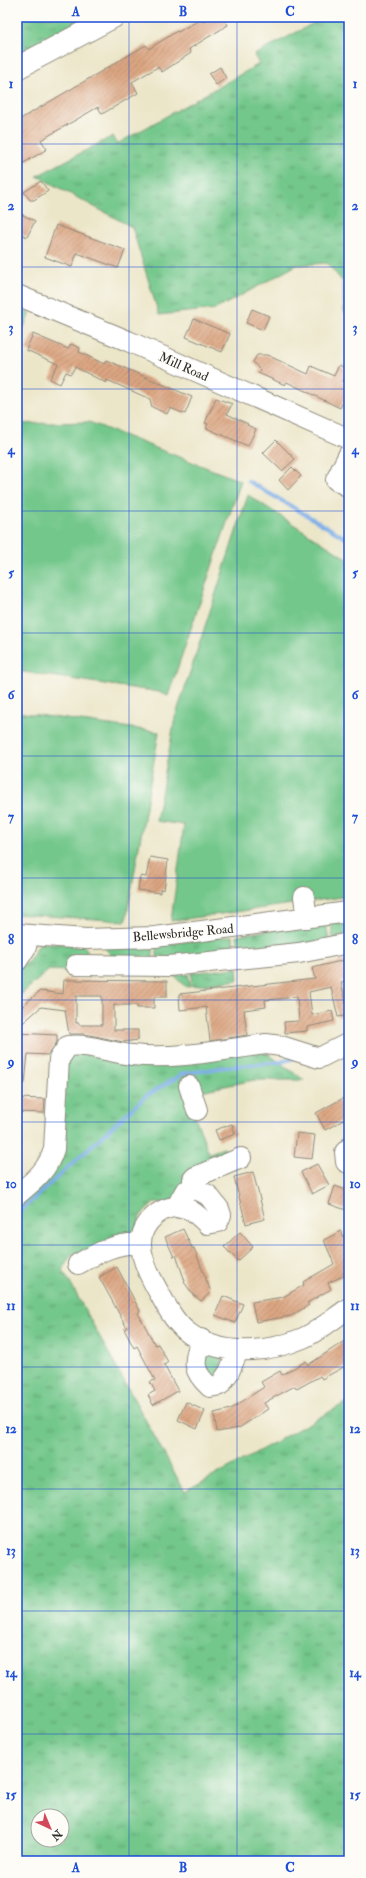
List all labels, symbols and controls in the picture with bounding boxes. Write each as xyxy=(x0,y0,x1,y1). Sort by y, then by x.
text: A xyxy=(71,4,81,20)
text: B xyxy=(179,4,187,20)
text: C xyxy=(285,4,295,20)
text: 1 xyxy=(9,76,14,92)
text: 1 xyxy=(353,76,358,92)
text: 2 xyxy=(8,198,15,214)
text: 2 xyxy=(352,198,359,214)
text: 3 xyxy=(9,320,14,336)
text: 3 xyxy=(353,320,358,336)
street label: Mill Road xyxy=(156,349,211,385)
text: 4 xyxy=(6,442,15,458)
text: 4 xyxy=(350,442,359,458)
text: 5 xyxy=(8,565,14,581)
text: 5 xyxy=(352,565,358,581)
text: 6 xyxy=(8,687,16,703)
text: 6 xyxy=(352,687,360,703)
text: 7 xyxy=(8,809,15,825)
text: 7 xyxy=(352,809,359,825)
street label: Bellewsbridge Road xyxy=(132,921,235,945)
text: 8 xyxy=(8,932,14,948)
text: 8 xyxy=(352,932,358,948)
text: 9 xyxy=(6,1054,15,1070)
text: 9 xyxy=(350,1054,359,1070)
text: 10 xyxy=(5,1176,17,1192)
text: 10 xyxy=(349,1176,361,1192)
text: 11 xyxy=(6,1298,16,1314)
text: 11 xyxy=(350,1298,360,1314)
text: 12 xyxy=(5,1421,17,1437)
text: 12 xyxy=(349,1421,361,1437)
text: 13 xyxy=(6,1543,16,1559)
text: 13 xyxy=(350,1543,360,1559)
text: 14 xyxy=(5,1665,18,1681)
text: 14 xyxy=(349,1665,362,1681)
text: 15 xyxy=(6,1787,16,1803)
text: 15 xyxy=(350,1787,360,1803)
north arrow xyxy=(30,1808,70,1848)
text: N xyxy=(48,1826,65,1844)
text: A xyxy=(71,1860,81,1876)
text: B xyxy=(179,1860,187,1876)
text: C xyxy=(285,1860,295,1876)

